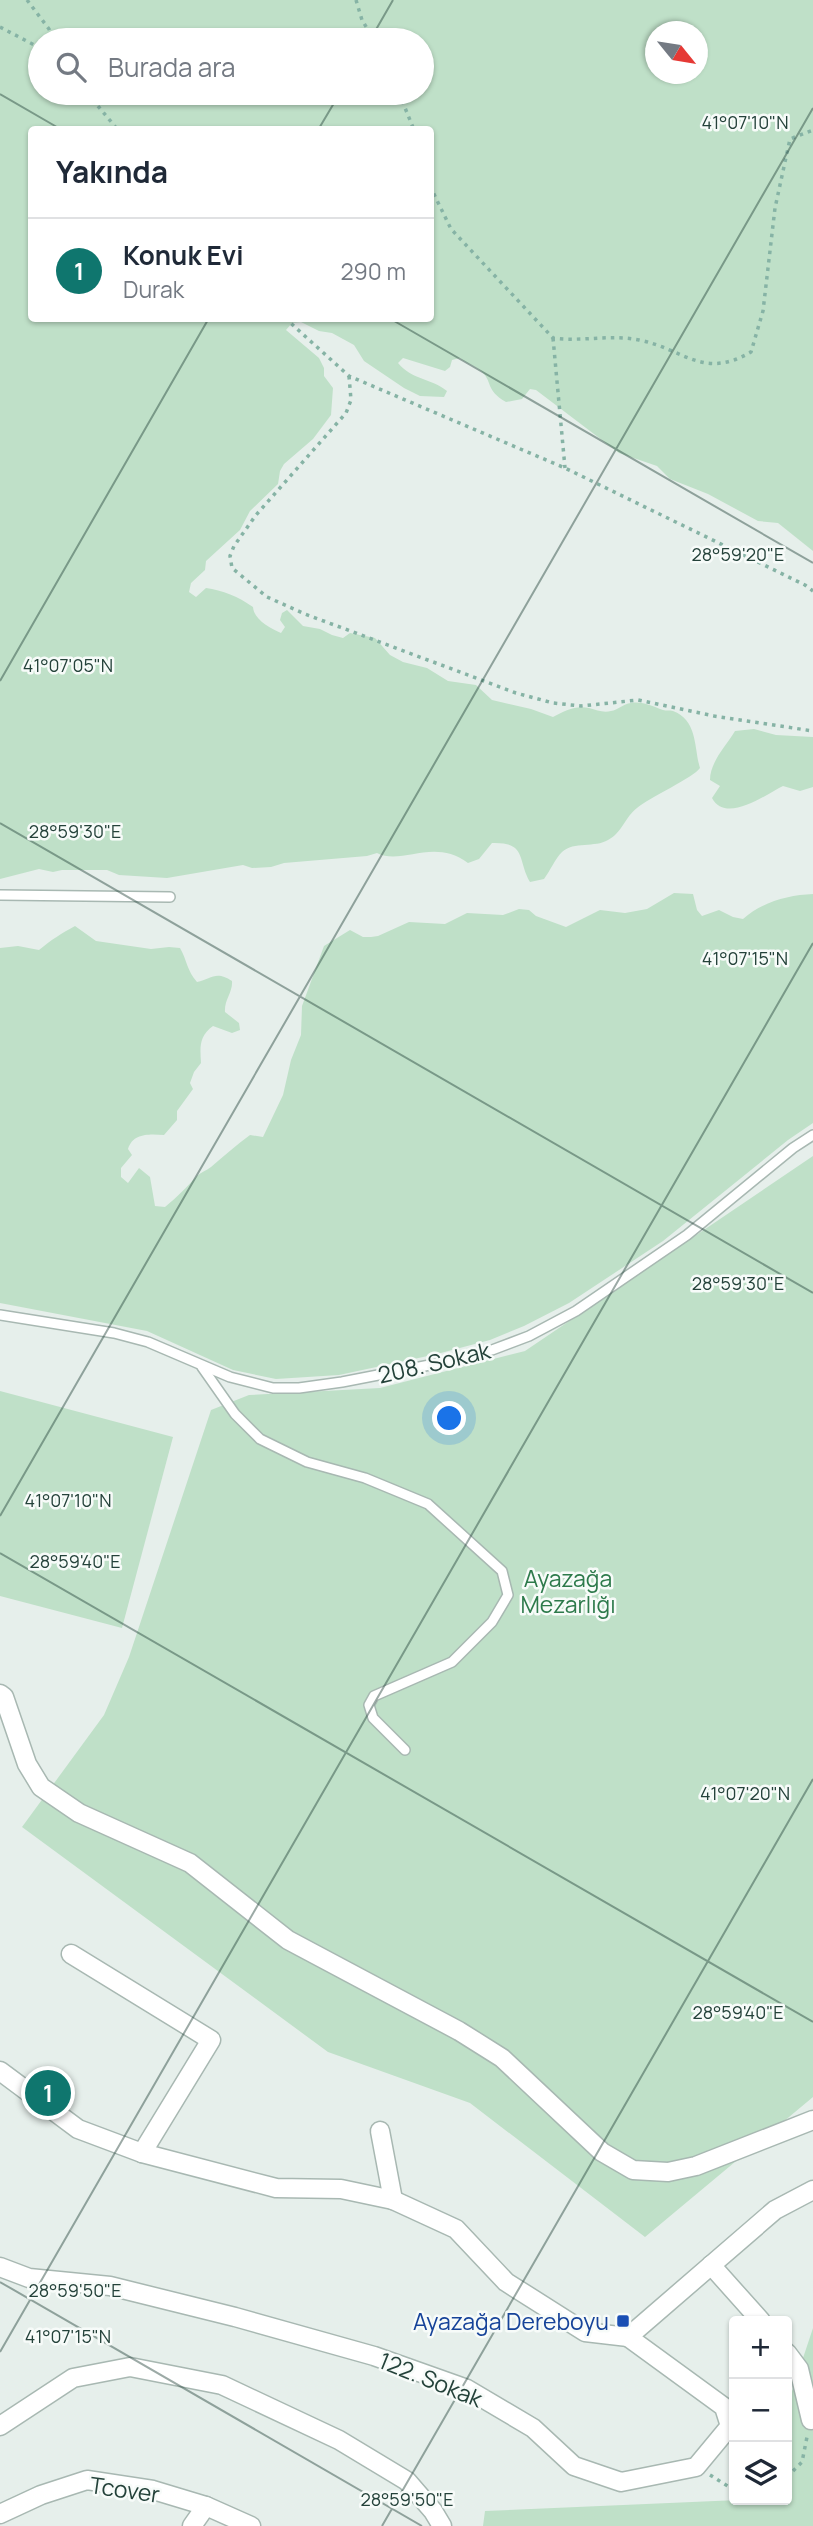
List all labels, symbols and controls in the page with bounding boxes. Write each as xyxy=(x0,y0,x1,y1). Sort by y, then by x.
north arrow xyxy=(645,21,708,84)
search box xyxy=(28,28,434,105)
icon: search xyxy=(52,48,90,86)
text: Burada ara xyxy=(108,49,235,85)
text: 41°07'10"N xyxy=(702,110,788,134)
text: Yakında xyxy=(56,151,168,192)
text: Konuk Evi xyxy=(123,237,243,273)
text: 1 xyxy=(74,255,84,287)
text: 290 m xyxy=(340,255,406,287)
text: Durak xyxy=(123,273,184,305)
text: 28°59'20"E xyxy=(692,542,784,566)
text: 41°07'05"N xyxy=(23,653,113,677)
text: 28°59'30"E xyxy=(29,819,121,843)
text: 41°07'15"N xyxy=(702,946,788,970)
text: 28°59'30"E xyxy=(692,1271,784,1295)
street label: 208. Sokak xyxy=(375,1333,494,1390)
your location xyxy=(432,1401,466,1435)
text: 41°07'10"N xyxy=(25,1488,111,1512)
text: 28°59'40"E xyxy=(30,1549,120,1573)
park label: Ayazağa Mezarlığı xyxy=(520,1562,616,1620)
text: 41°07'20"N xyxy=(700,1781,790,1805)
text: 28°59'40"E xyxy=(693,2000,783,2024)
pin: 1 xyxy=(25,2067,71,2119)
text: 28°59'50"E xyxy=(29,2278,121,2302)
place label: Ayazağa Dereboyu xyxy=(413,2305,609,2337)
marker: Ayazağa Dereboyu xyxy=(615,2313,631,2329)
map controls xyxy=(729,2316,792,2505)
button: + xyxy=(729,2316,792,2379)
text: 41°07'15"N xyxy=(25,2324,111,2348)
street label: 122. Sokak xyxy=(374,2344,488,2414)
button: − xyxy=(729,2379,792,2442)
button: layers xyxy=(729,2442,792,2505)
street label: Tcover xyxy=(88,2468,162,2510)
text: 28°59'50"E xyxy=(361,2487,453,2511)

